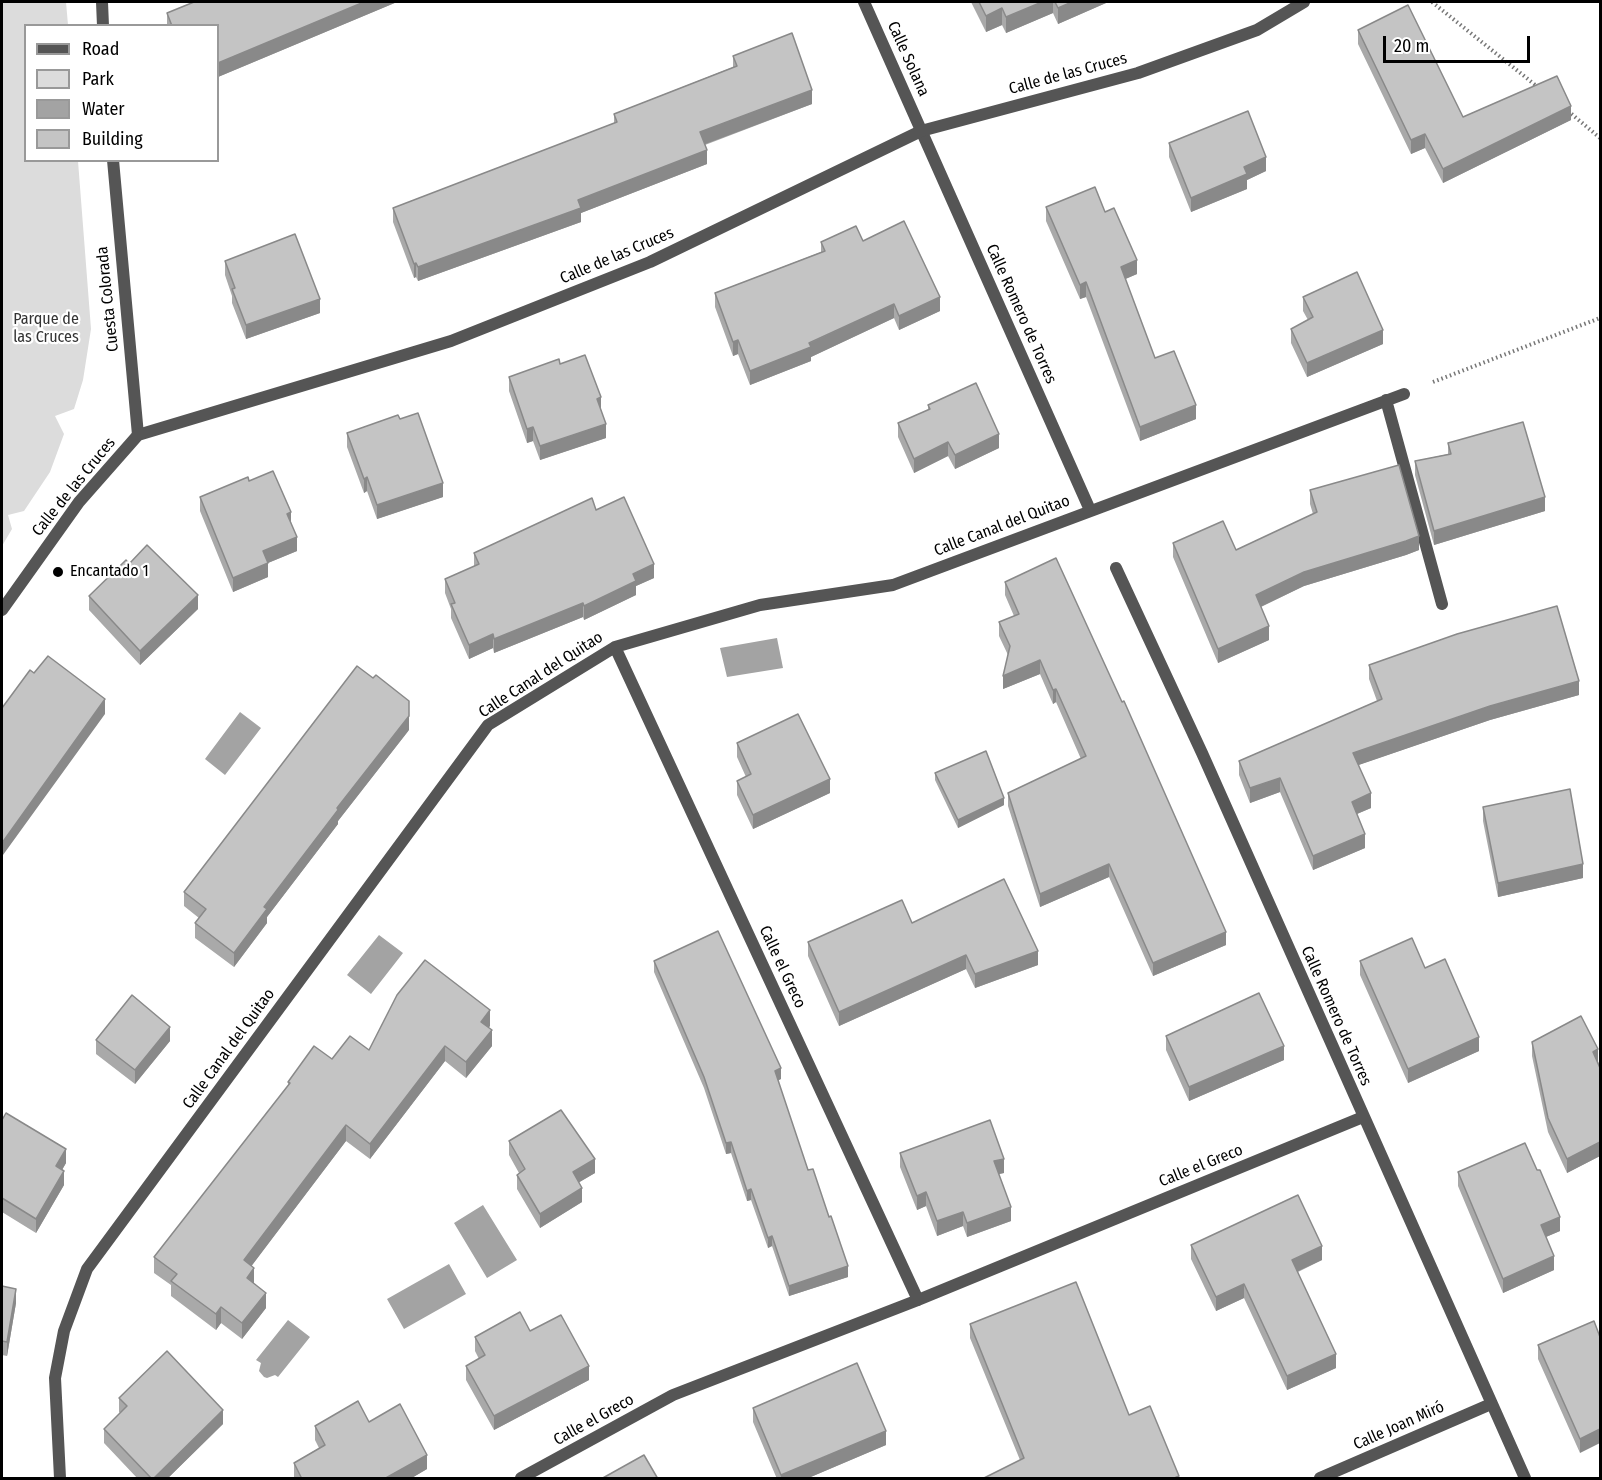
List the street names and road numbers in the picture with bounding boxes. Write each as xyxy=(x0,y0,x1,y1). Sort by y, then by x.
street label: Calle Solana xyxy=(883,18,933,100)
street label: Calle de las Cruces xyxy=(1007,49,1129,99)
street label: Calle de las Cruces xyxy=(557,223,677,289)
street label: Calle Romero de Torres xyxy=(982,241,1060,387)
street label: Cuesta Colorada xyxy=(93,245,123,353)
street label: Calle de las Cruces xyxy=(28,434,120,540)
street label: Calle Canal del Quitao xyxy=(931,491,1073,561)
street label: Calle Canal del Quitao xyxy=(475,628,607,722)
street label: Calle el Greco xyxy=(755,923,809,1011)
street label: Calle Romero de Torres xyxy=(1297,943,1375,1089)
street label: Calle Canal del Quitao xyxy=(179,985,279,1113)
street label: Calle el Greco xyxy=(1156,1140,1246,1192)
street label: Calle el Greco xyxy=(551,1390,637,1450)
street label: Calle Joan Miró xyxy=(1351,1397,1447,1455)

